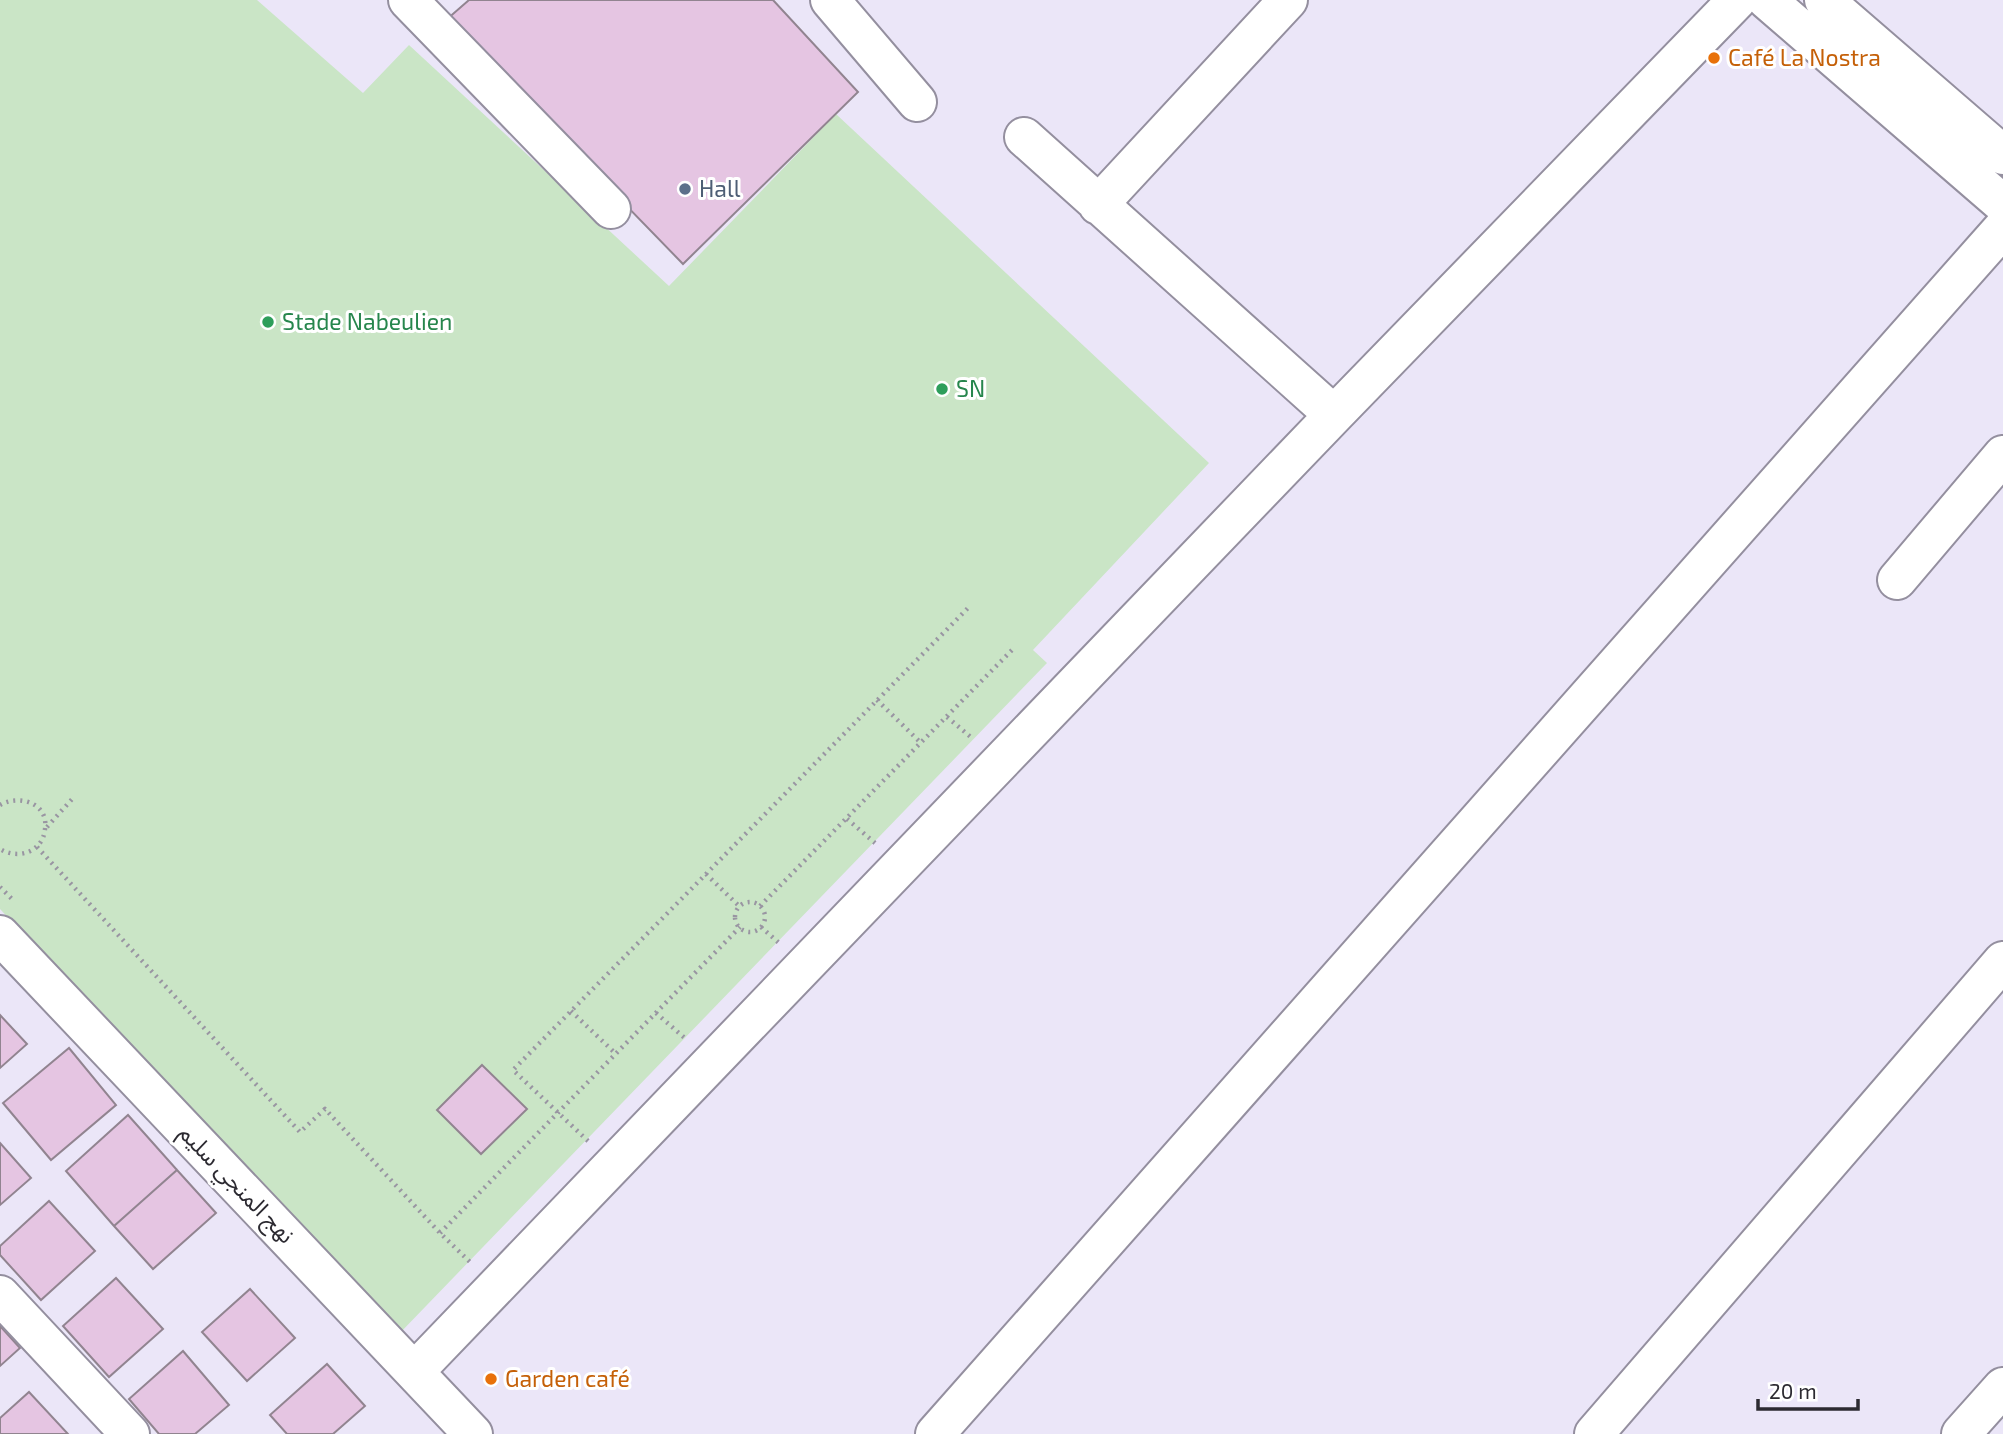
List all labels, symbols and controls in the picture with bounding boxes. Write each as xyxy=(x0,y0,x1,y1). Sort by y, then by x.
place label: Café La Nostra xyxy=(1728,43,1881,71)
marker: Café La Nostra xyxy=(1706,50,1722,66)
place label: Hall xyxy=(699,174,741,202)
marker: Hall xyxy=(677,181,693,197)
place label: Stade Nabeulien xyxy=(282,307,452,335)
marker: Stade Nabeulien xyxy=(260,314,276,330)
place label: SN xyxy=(956,374,985,402)
marker: SN xyxy=(934,381,950,397)
street label: نهج المنجي سليم xyxy=(171,1118,301,1251)
place label: Garden café xyxy=(505,1364,630,1392)
scale bar xyxy=(1758,1368,1858,1412)
marker: Garden café xyxy=(483,1371,499,1387)
text: 20 m xyxy=(1769,1378,1817,1403)

